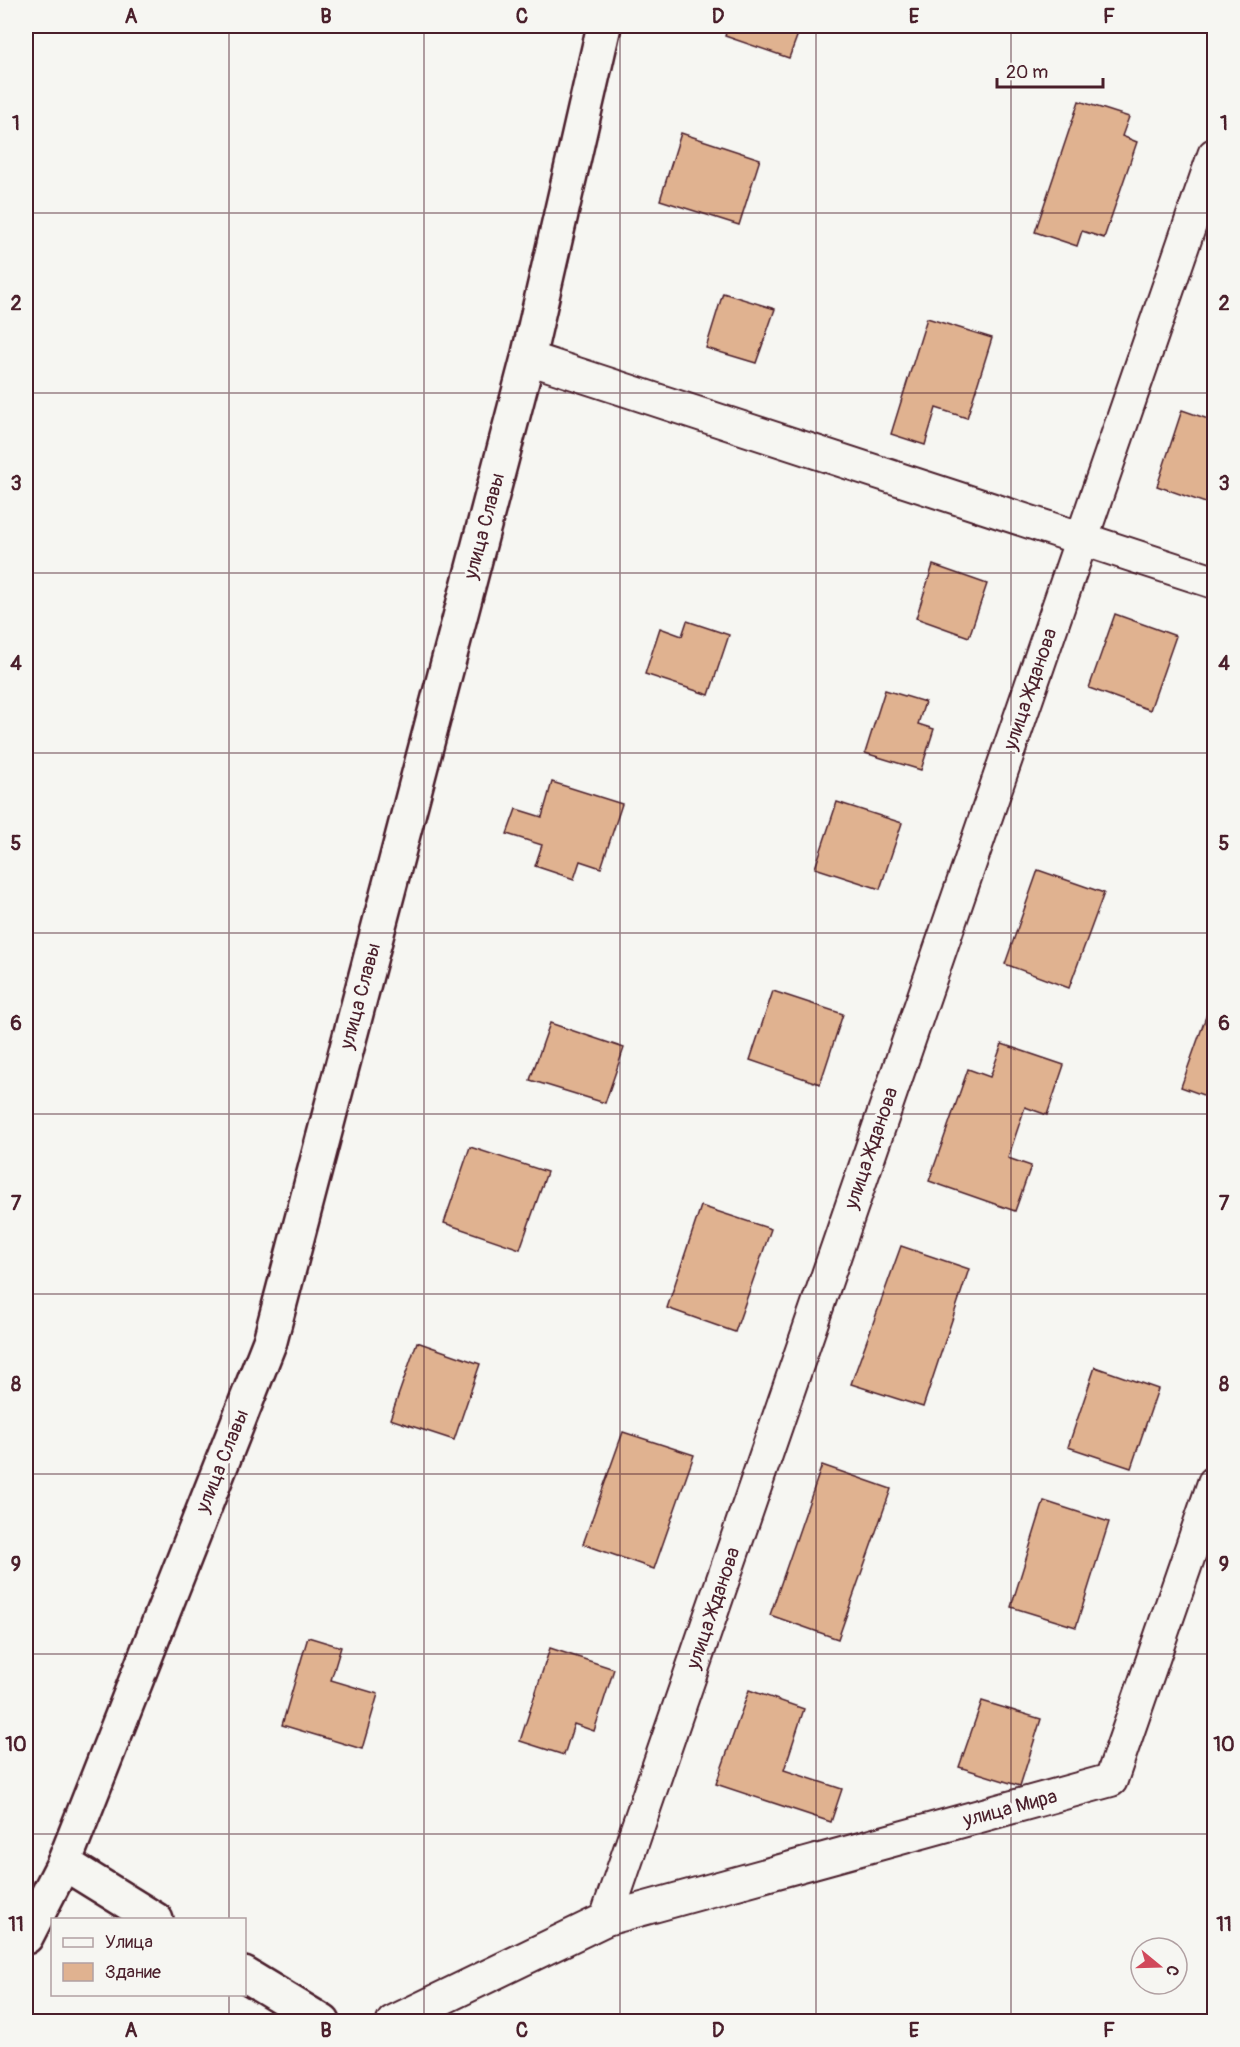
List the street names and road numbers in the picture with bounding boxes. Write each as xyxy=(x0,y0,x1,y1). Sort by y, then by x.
street label: улица Славы xyxy=(458,470,510,583)
street label: улица Жданова xyxy=(997,625,1063,754)
street label: улица Славы xyxy=(334,940,386,1053)
street label: улица Жданова xyxy=(838,1084,904,1213)
street label: улица Славы xyxy=(190,1406,254,1517)
street label: улица Жданова xyxy=(680,1544,746,1673)
street label: улица Мира xyxy=(959,1783,1060,1833)

